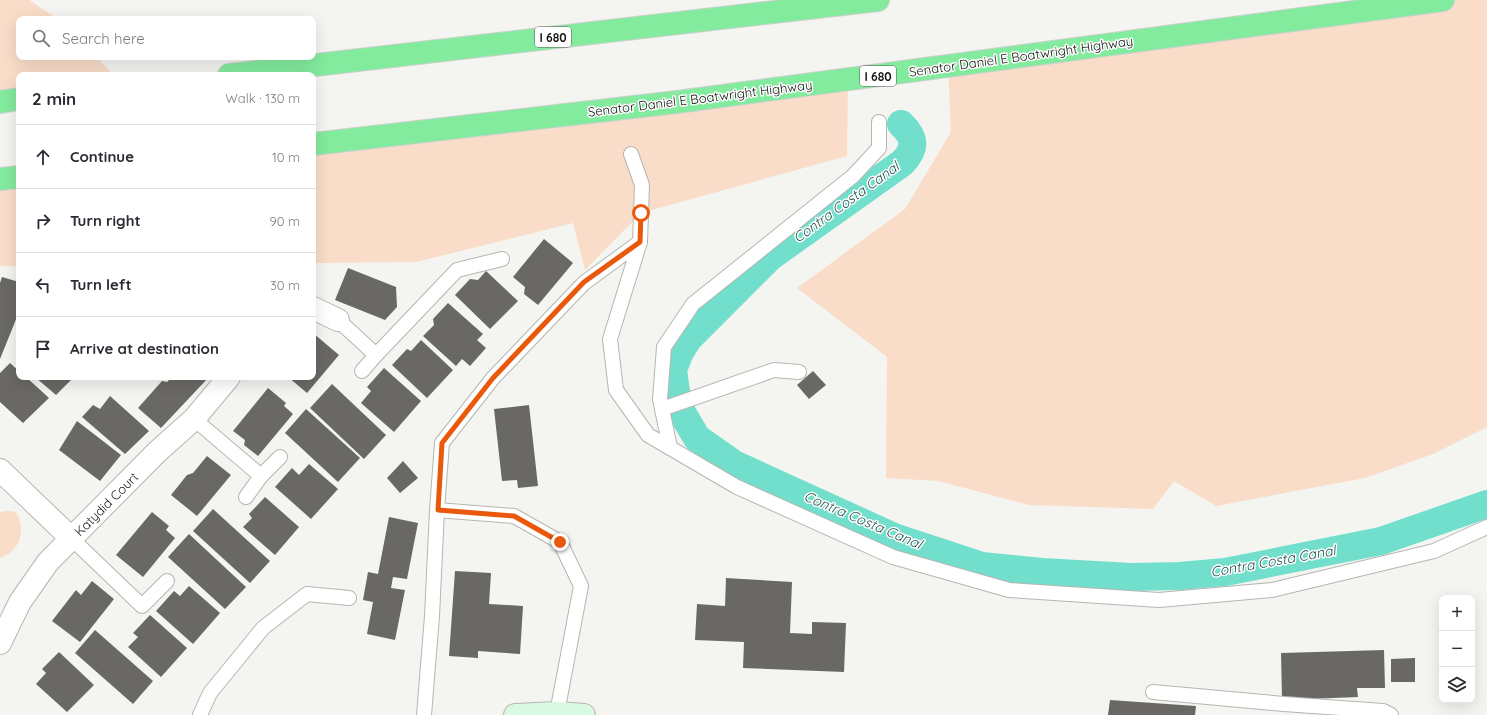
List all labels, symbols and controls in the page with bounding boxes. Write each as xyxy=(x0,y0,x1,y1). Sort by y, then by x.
search box xyxy=(16,16,316,60)
icon: search xyxy=(30,27,52,49)
road number: I 680 xyxy=(535,27,571,47)
text: Search here xyxy=(62,29,145,48)
street label: Senator Daniel E Boatwright Highway xyxy=(908,32,1134,80)
road number: I 680 xyxy=(860,66,896,86)
street label: Senator Daniel E Boatwright Highway xyxy=(587,76,813,120)
text: 2 min xyxy=(32,88,76,109)
text: Walk · 130 m xyxy=(225,90,300,106)
icon: ahead xyxy=(32,146,54,168)
text: Continue xyxy=(70,147,134,166)
text: 10 m xyxy=(272,149,300,165)
water label: Contra Costa Canal xyxy=(789,156,904,246)
route start xyxy=(632,204,650,222)
icon: right xyxy=(32,210,54,232)
text: Turn right xyxy=(70,211,141,230)
text: 90 m xyxy=(270,213,300,229)
icon: left xyxy=(32,274,54,296)
text: Turn left xyxy=(70,275,132,294)
text: 30 m xyxy=(270,277,300,293)
icon: arrive xyxy=(32,338,54,360)
text: Arrive at destination xyxy=(70,339,219,358)
street label: Katydid Court xyxy=(71,469,141,539)
water label: Contra Costa Canal xyxy=(801,487,926,554)
route end xyxy=(551,533,569,551)
water label: Contra Costa Canal xyxy=(1209,541,1339,581)
map controls xyxy=(1439,595,1475,703)
button: + xyxy=(1439,595,1475,631)
button: − xyxy=(1439,631,1475,667)
button: layers xyxy=(1439,667,1475,703)

